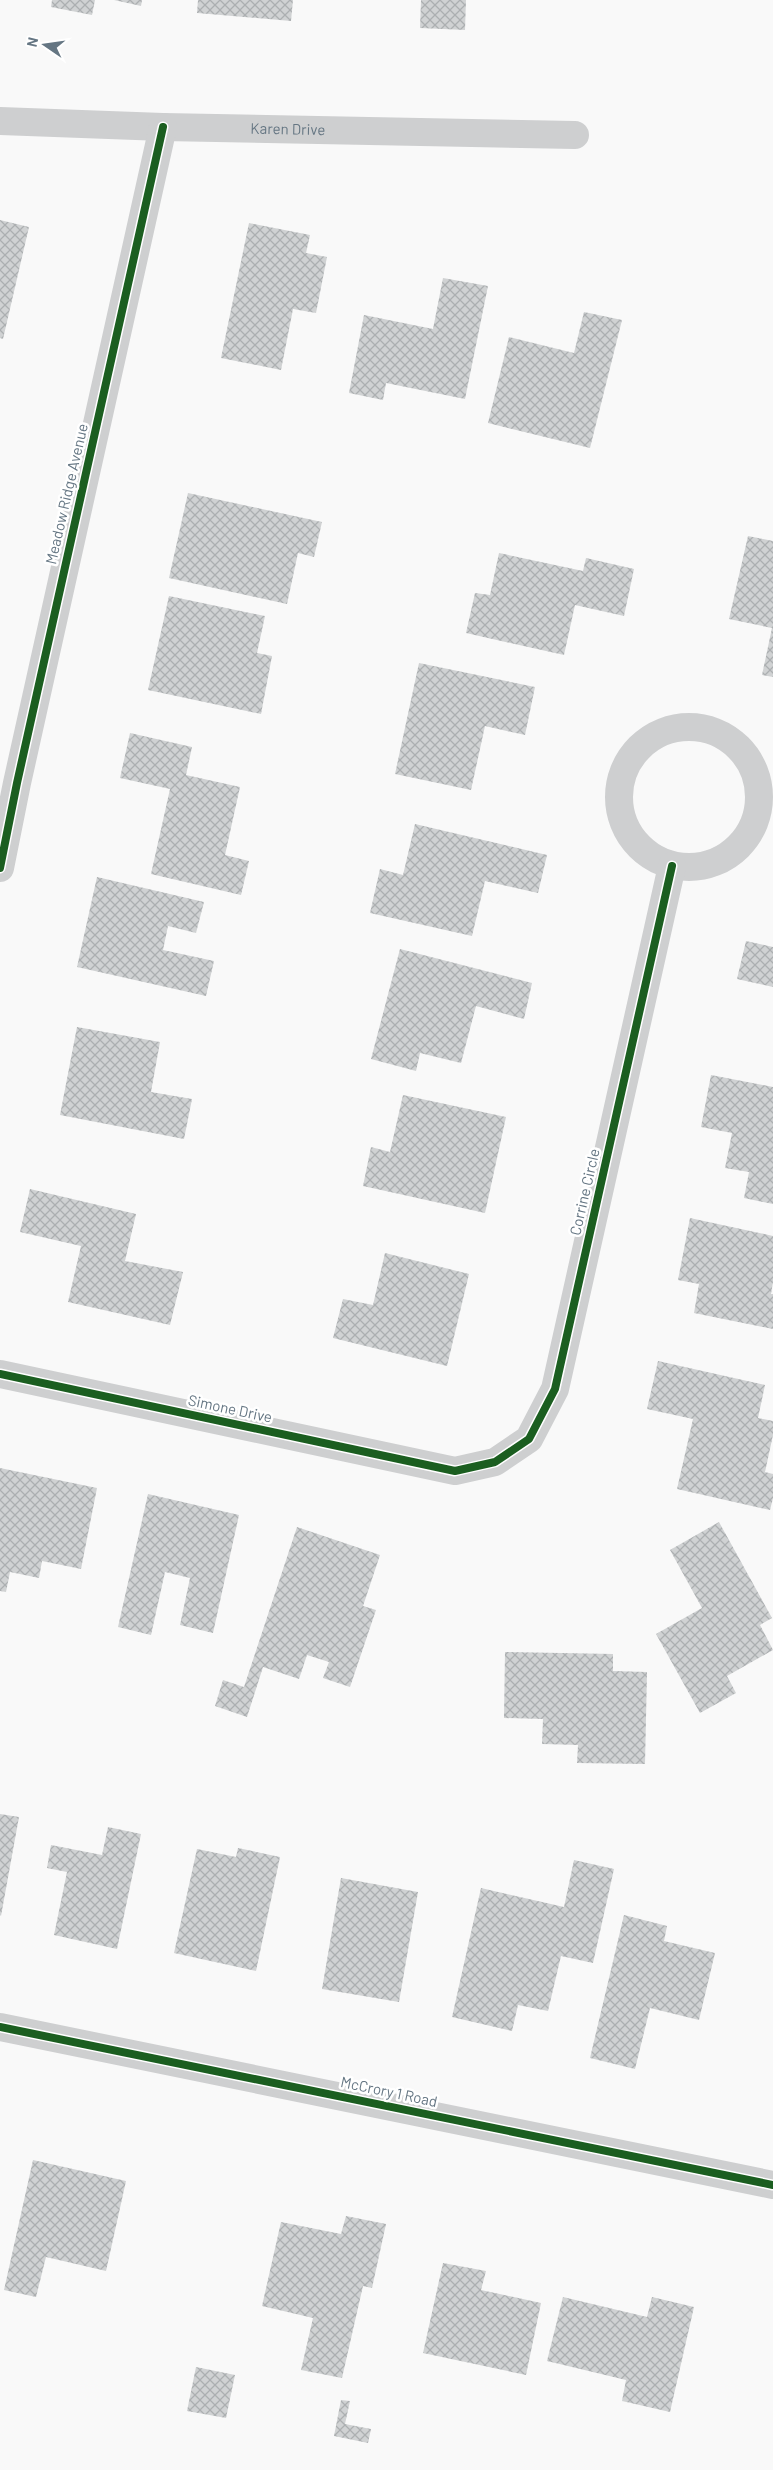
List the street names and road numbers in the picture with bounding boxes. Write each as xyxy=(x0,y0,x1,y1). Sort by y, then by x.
street label: Karen Drive xyxy=(250,119,325,138)
street label: Meadow Ridge Avenue xyxy=(41,422,91,566)
street label: Corrine Circle xyxy=(565,1147,603,1237)
street label: Simone Drive xyxy=(187,1390,274,1426)
street label: McCrory 1 Road xyxy=(339,2072,439,2110)

